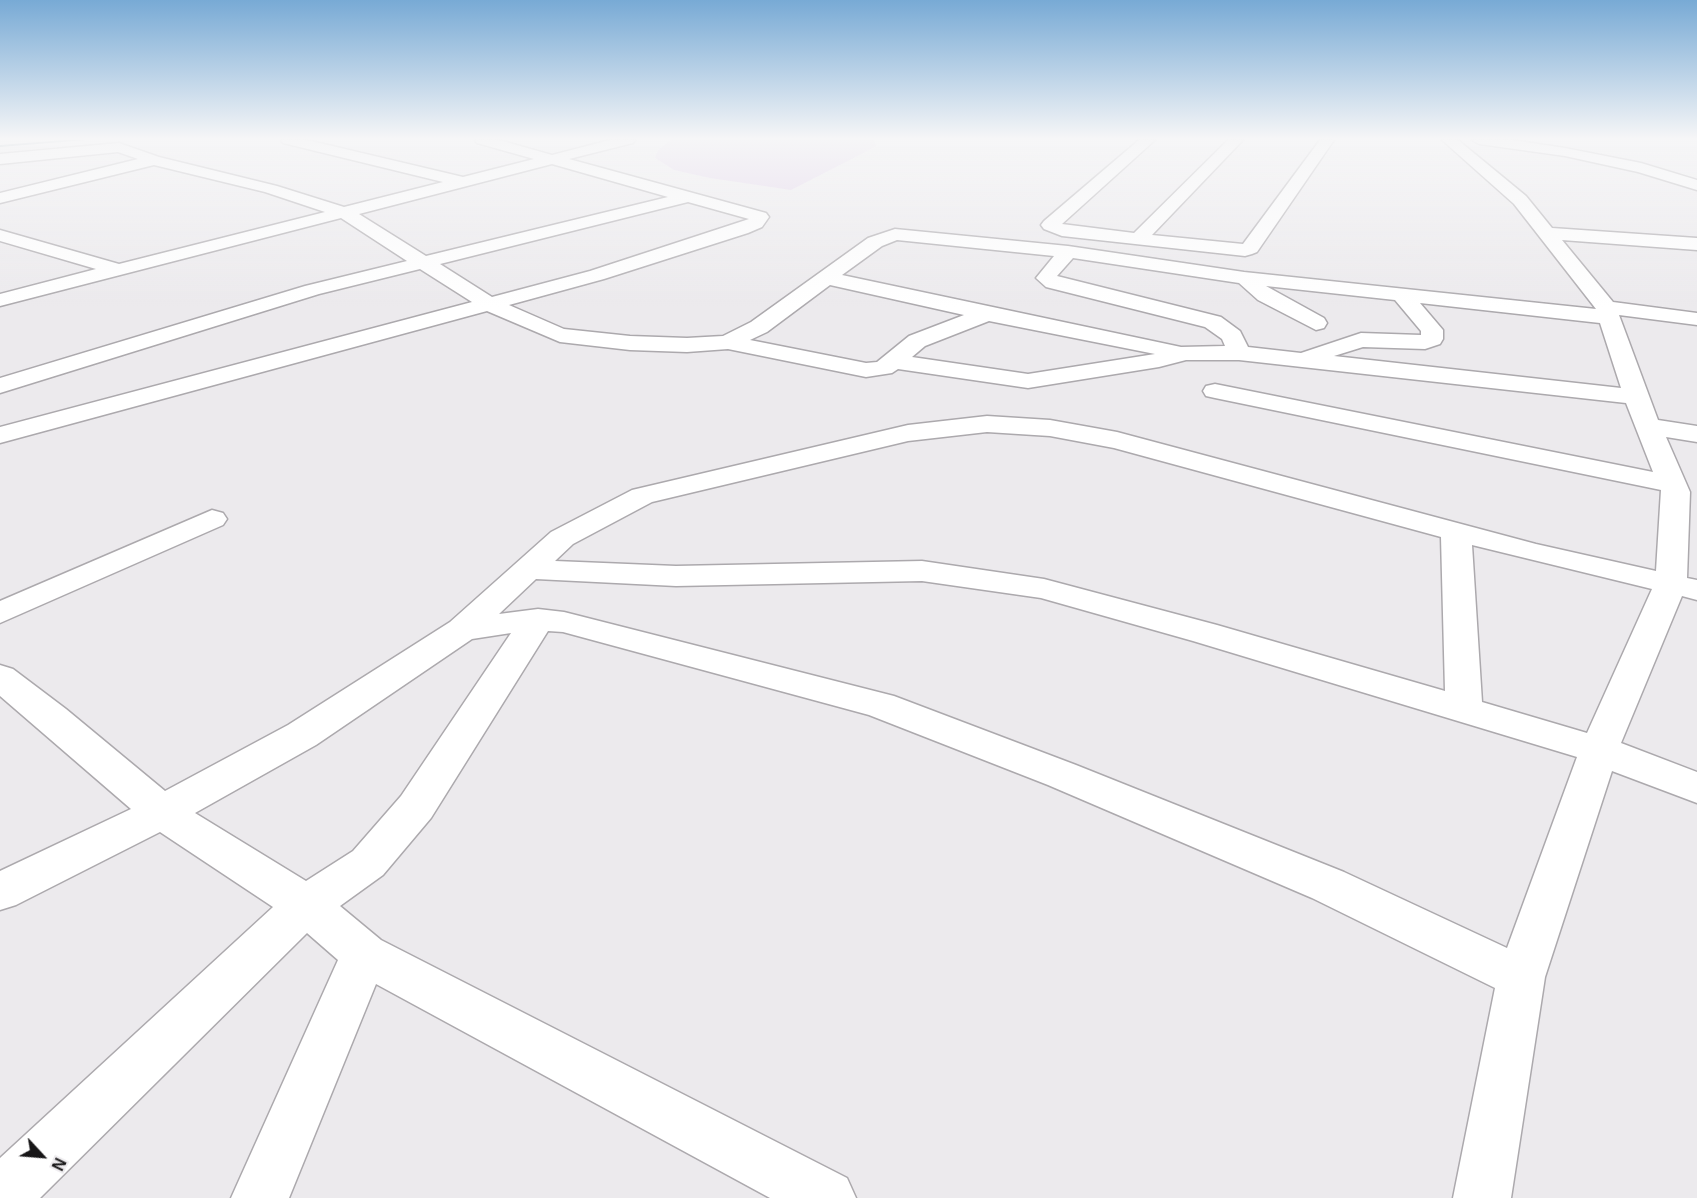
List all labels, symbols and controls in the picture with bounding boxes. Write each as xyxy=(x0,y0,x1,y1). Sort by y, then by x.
north arrow xyxy=(12,1126,72,1186)
text: N xyxy=(48,1155,69,1173)

